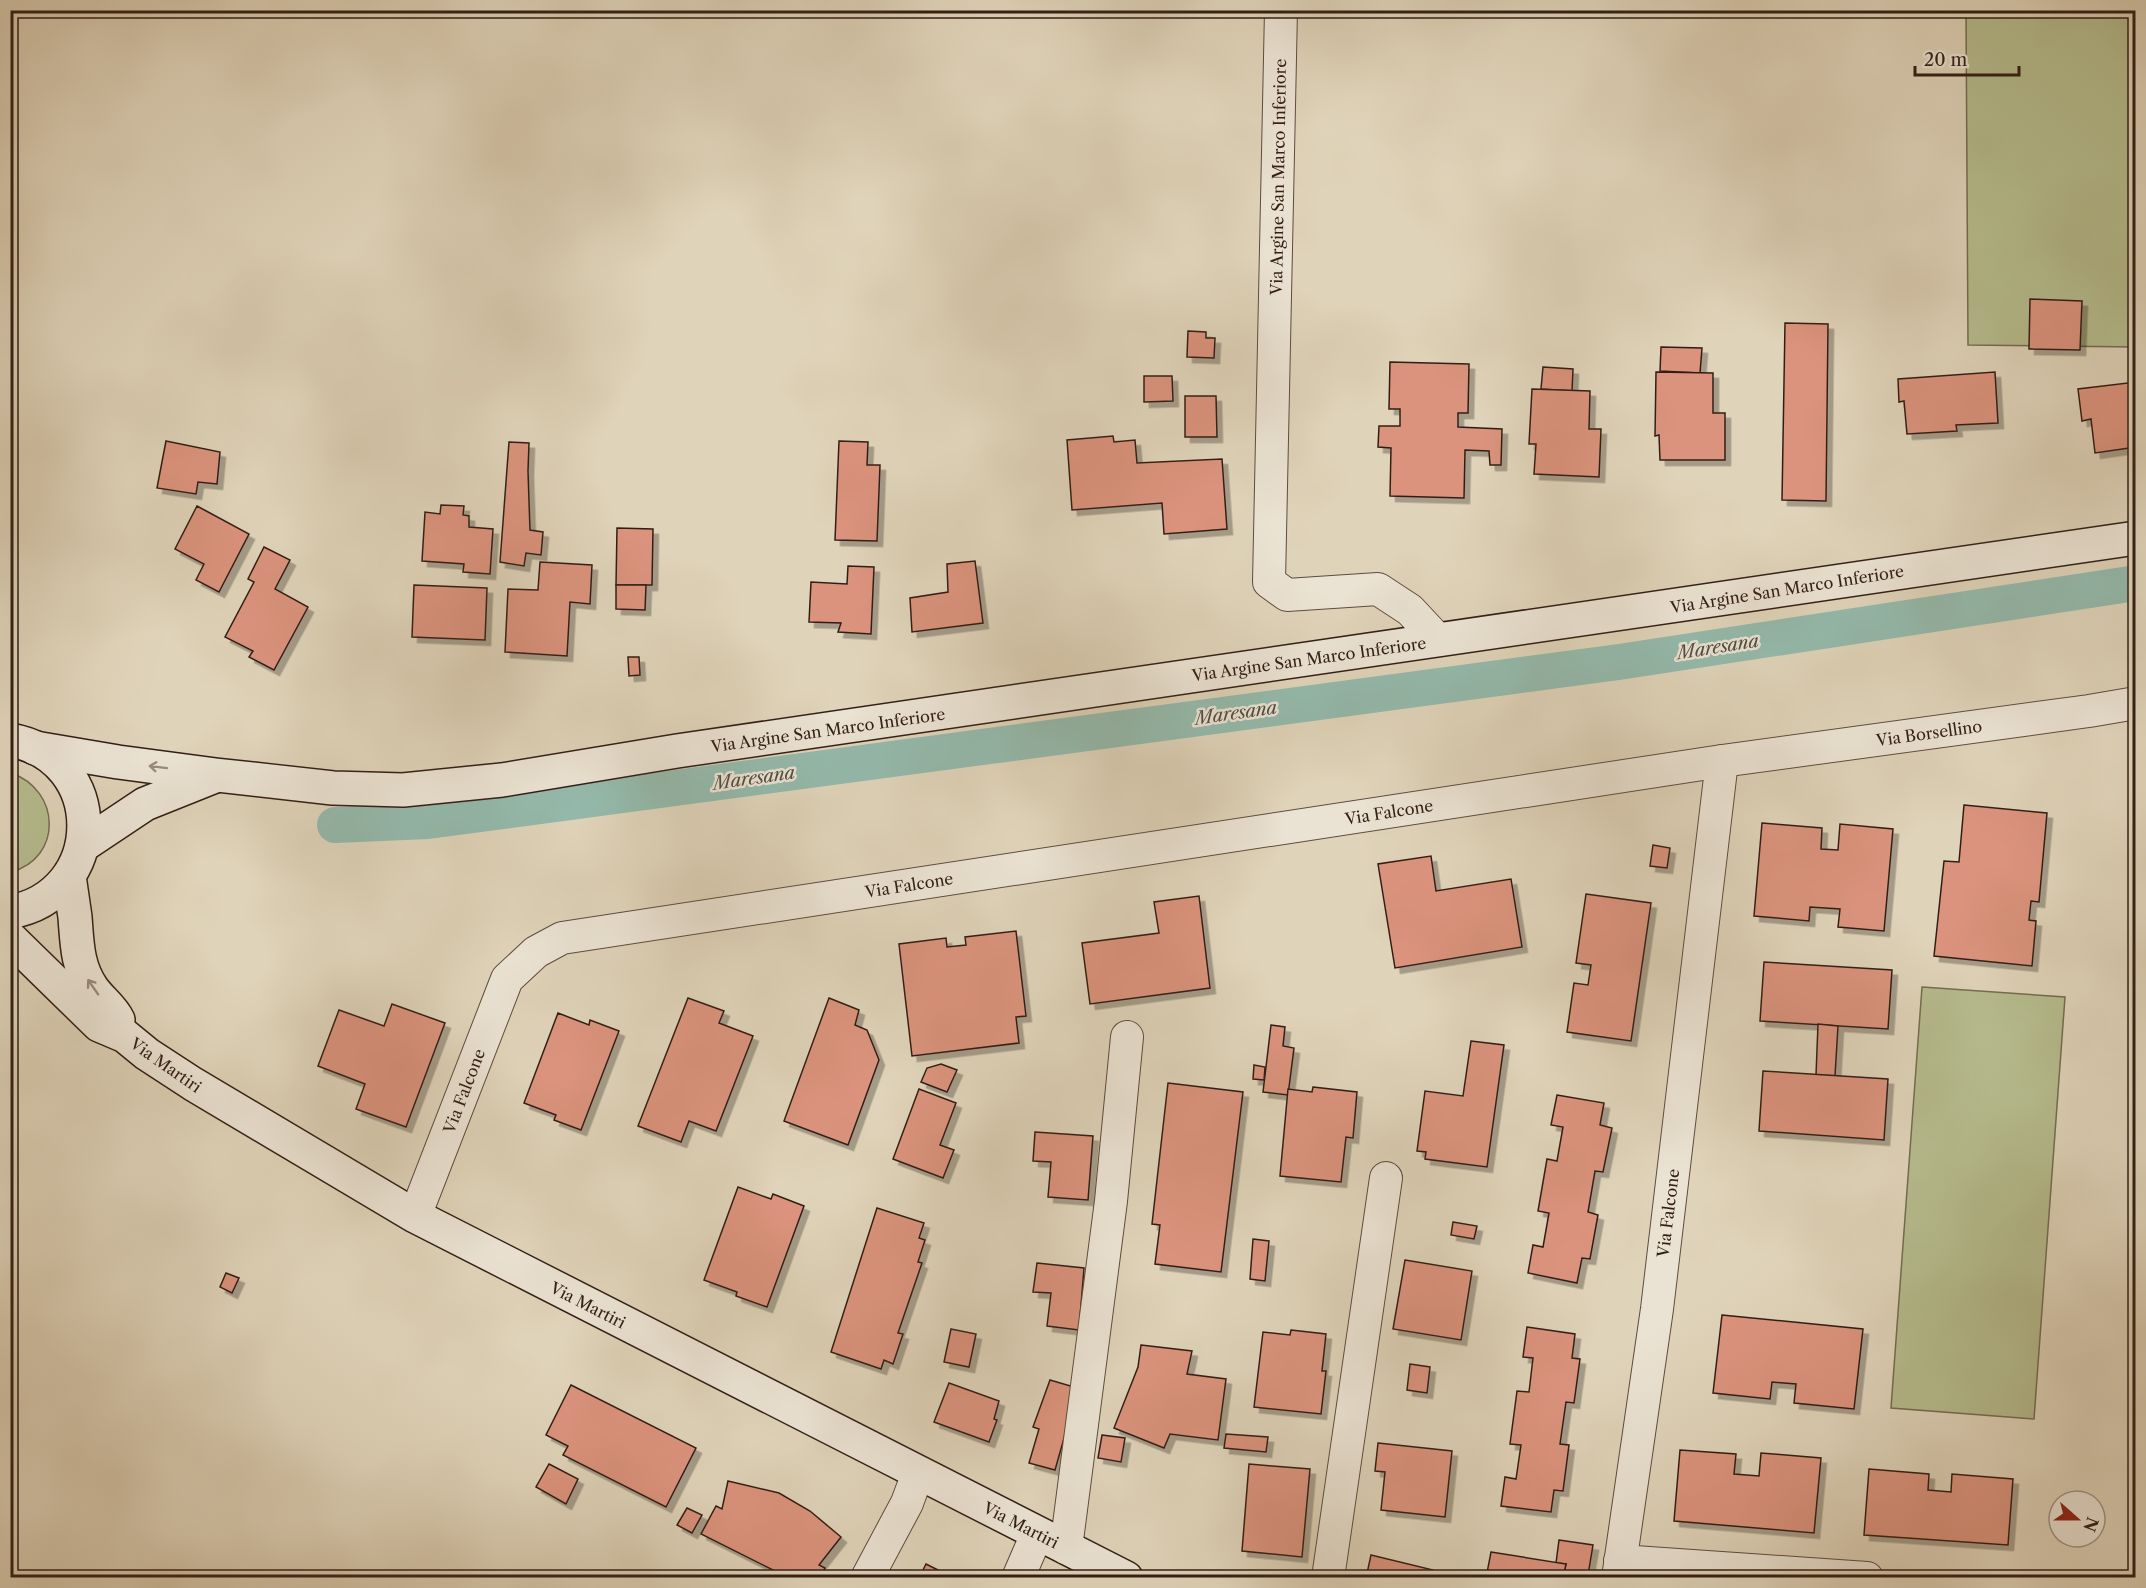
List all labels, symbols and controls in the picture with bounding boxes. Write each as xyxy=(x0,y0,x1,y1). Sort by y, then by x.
scale bar xyxy=(1915,39,2018,77)
text: 20 m xyxy=(1924,49,1968,71)
street label: Via Argine San Marco Inferiore xyxy=(1266,59,1290,296)
street label: Via Argine San Marco Inferiore xyxy=(1668,561,1905,618)
water label: Maresana xyxy=(1674,630,1761,665)
street label: Via Argine San Marco Inferiore xyxy=(1190,633,1428,685)
water label: Maresana xyxy=(1192,696,1279,730)
street label: Via Argine San Marco Inferiore xyxy=(709,704,947,756)
street label: Via Borsellino xyxy=(1874,716,1983,750)
water label: Maresana xyxy=(710,761,797,795)
one-way arrow xyxy=(149,762,169,773)
street label: Via Falcone xyxy=(1342,795,1435,829)
street label: Via Falcone xyxy=(862,868,955,902)
one-way arrow xyxy=(87,980,99,996)
street label: Via Martiri xyxy=(126,1033,206,1097)
street label: Via Falcone xyxy=(438,1046,489,1137)
street label: Via Falcone xyxy=(1653,1168,1683,1259)
street label: Via Martiri xyxy=(546,1277,629,1333)
north arrow xyxy=(2047,1489,2107,1549)
street label: Via Martiri xyxy=(979,1497,1062,1553)
text: N xyxy=(2079,1514,2103,1535)

